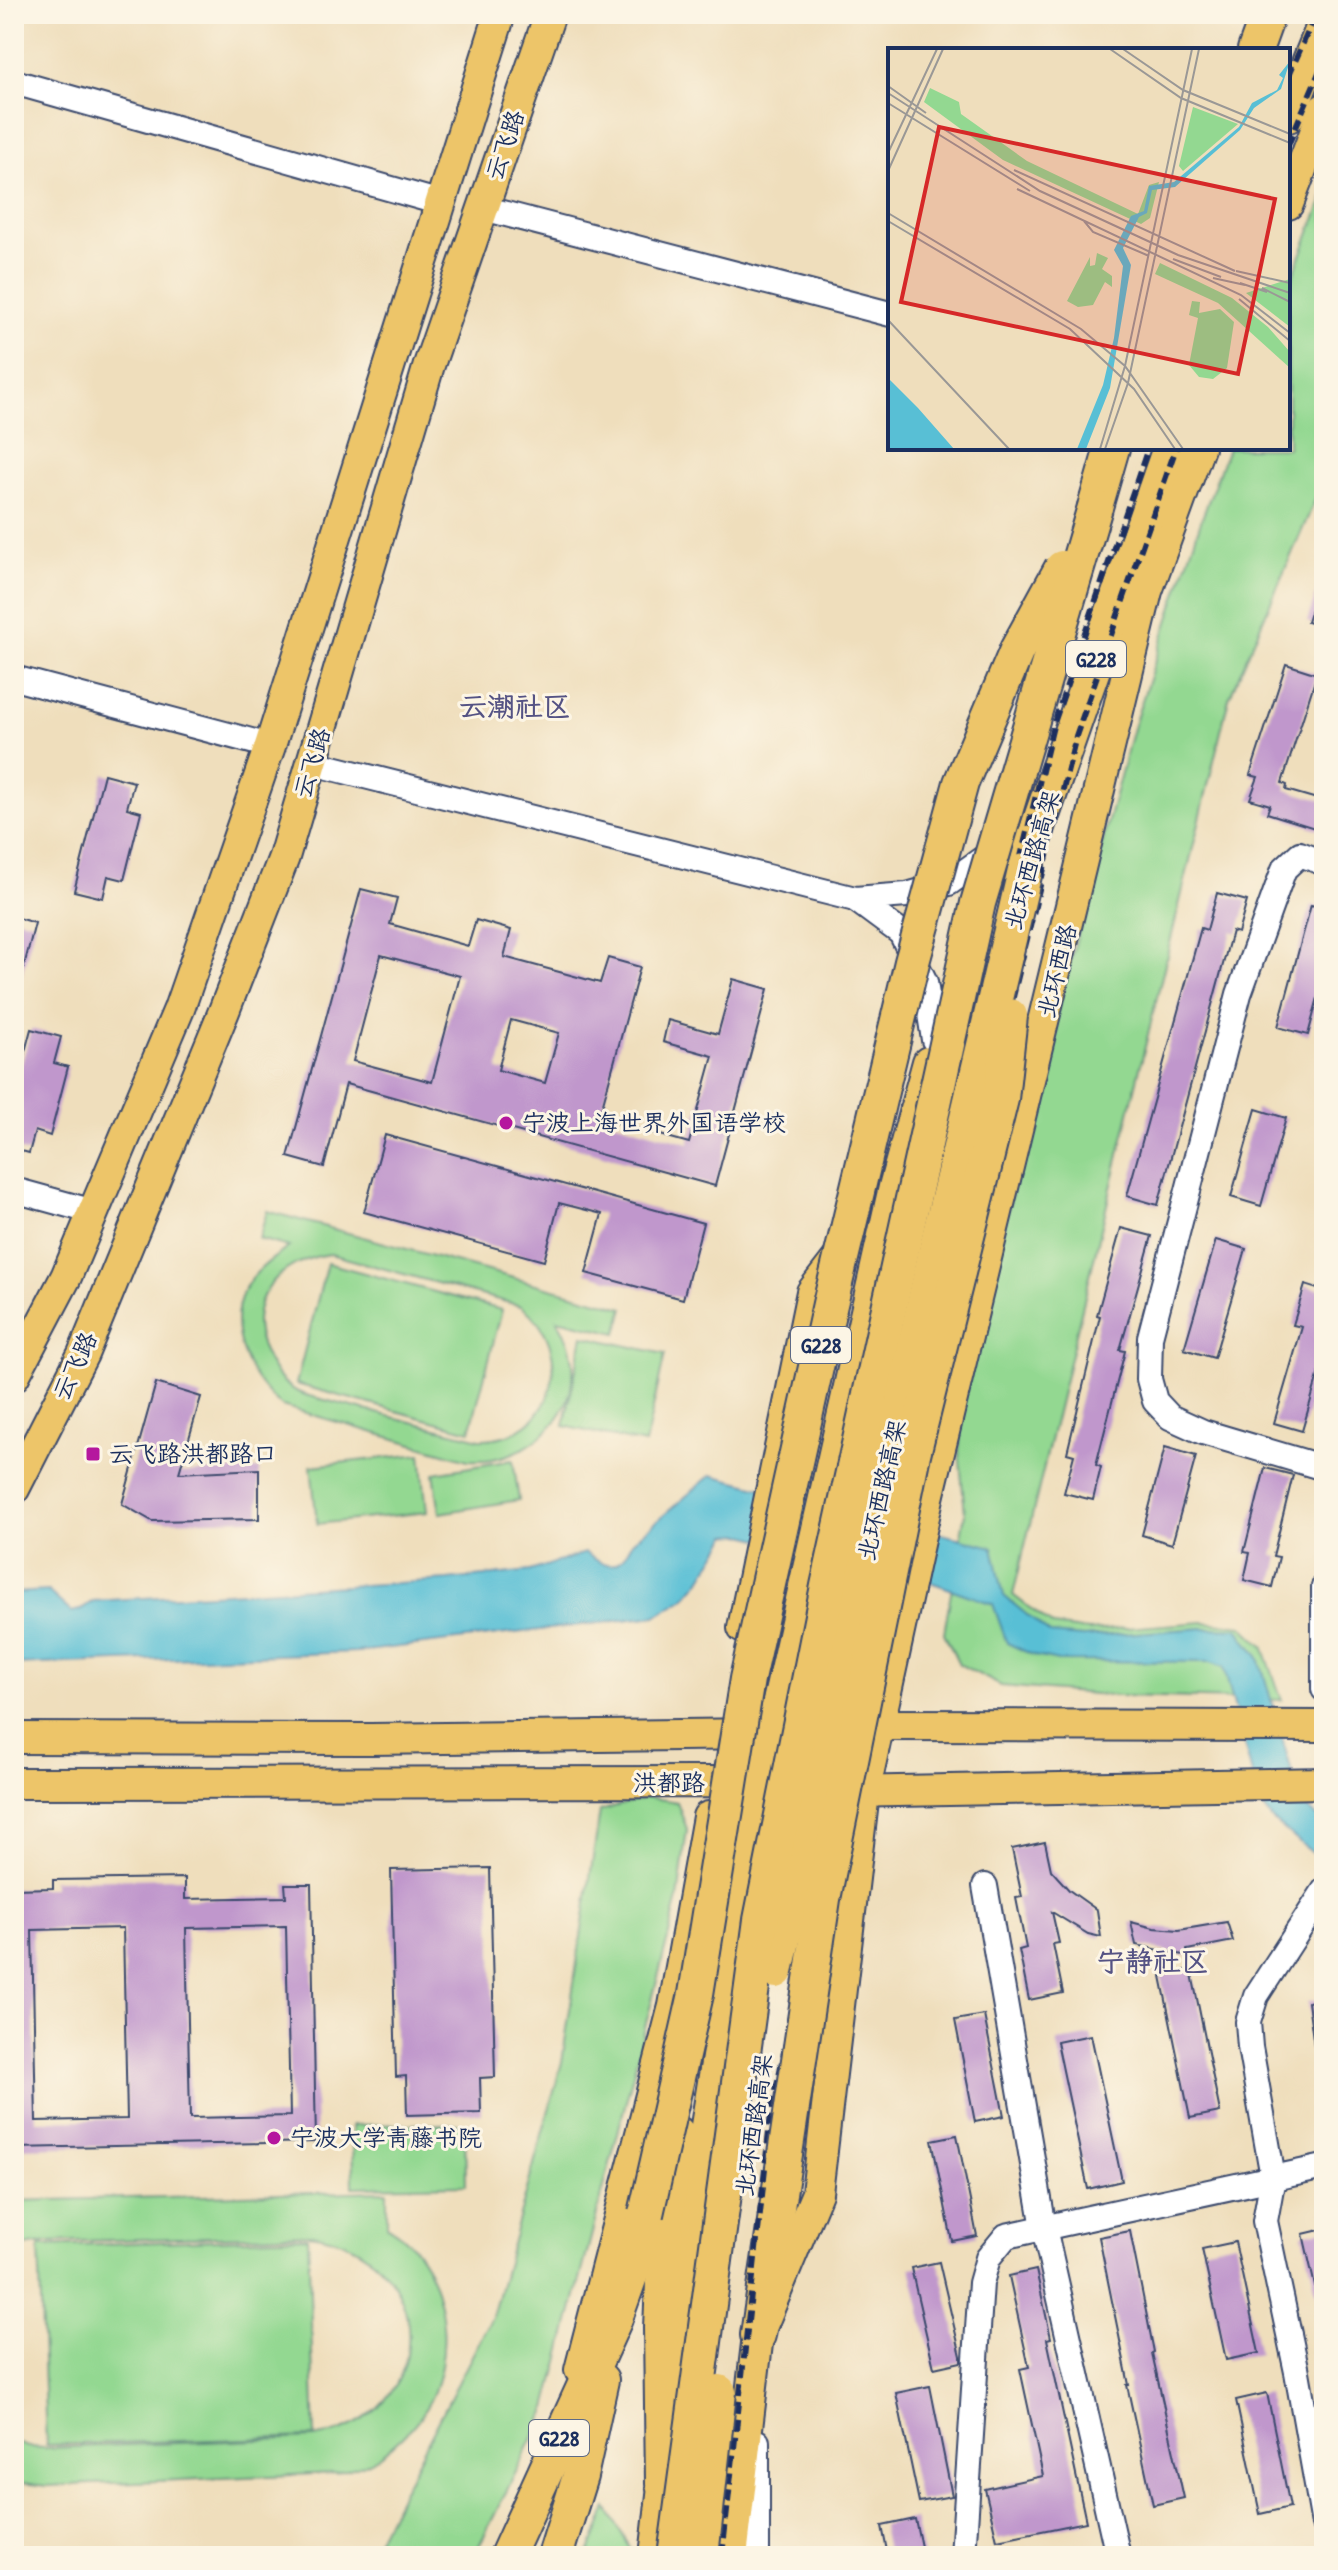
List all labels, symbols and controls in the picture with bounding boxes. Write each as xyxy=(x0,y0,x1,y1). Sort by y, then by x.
inset map xyxy=(888,48,1290,450)
street label: 云飞路 xyxy=(477,105,531,184)
road number: G228 xyxy=(1066,641,1126,677)
district label: 云潮社区 xyxy=(459,687,571,725)
street label: 云飞路 xyxy=(285,724,337,802)
street label: 北环西路高架 xyxy=(996,786,1066,933)
street label: 北环西路 xyxy=(1029,920,1083,1021)
place label: 宁波上海世界外国语学校 xyxy=(522,1106,786,1138)
marker: 宁波上海世界外国语学校 xyxy=(497,1114,515,1132)
street label: 云飞路 xyxy=(44,1326,104,1405)
road number: G228 xyxy=(791,1327,851,1363)
street label: 北环西路高架 xyxy=(849,1416,913,1564)
place label: 云飞路洪都路口 xyxy=(109,1437,277,1469)
marker: 云飞路洪都路口 xyxy=(84,1445,102,1463)
street label: 洪都路 xyxy=(633,1766,705,1798)
district label: 宁静社区 xyxy=(1097,1942,1209,1980)
street label: 北环西路高架 xyxy=(727,2051,779,2198)
place label: 宁波大学青藤书院 xyxy=(290,2121,482,2153)
marker: 宁波大学青藤书院 xyxy=(265,2129,283,2147)
road number: G228 xyxy=(529,2420,589,2456)

